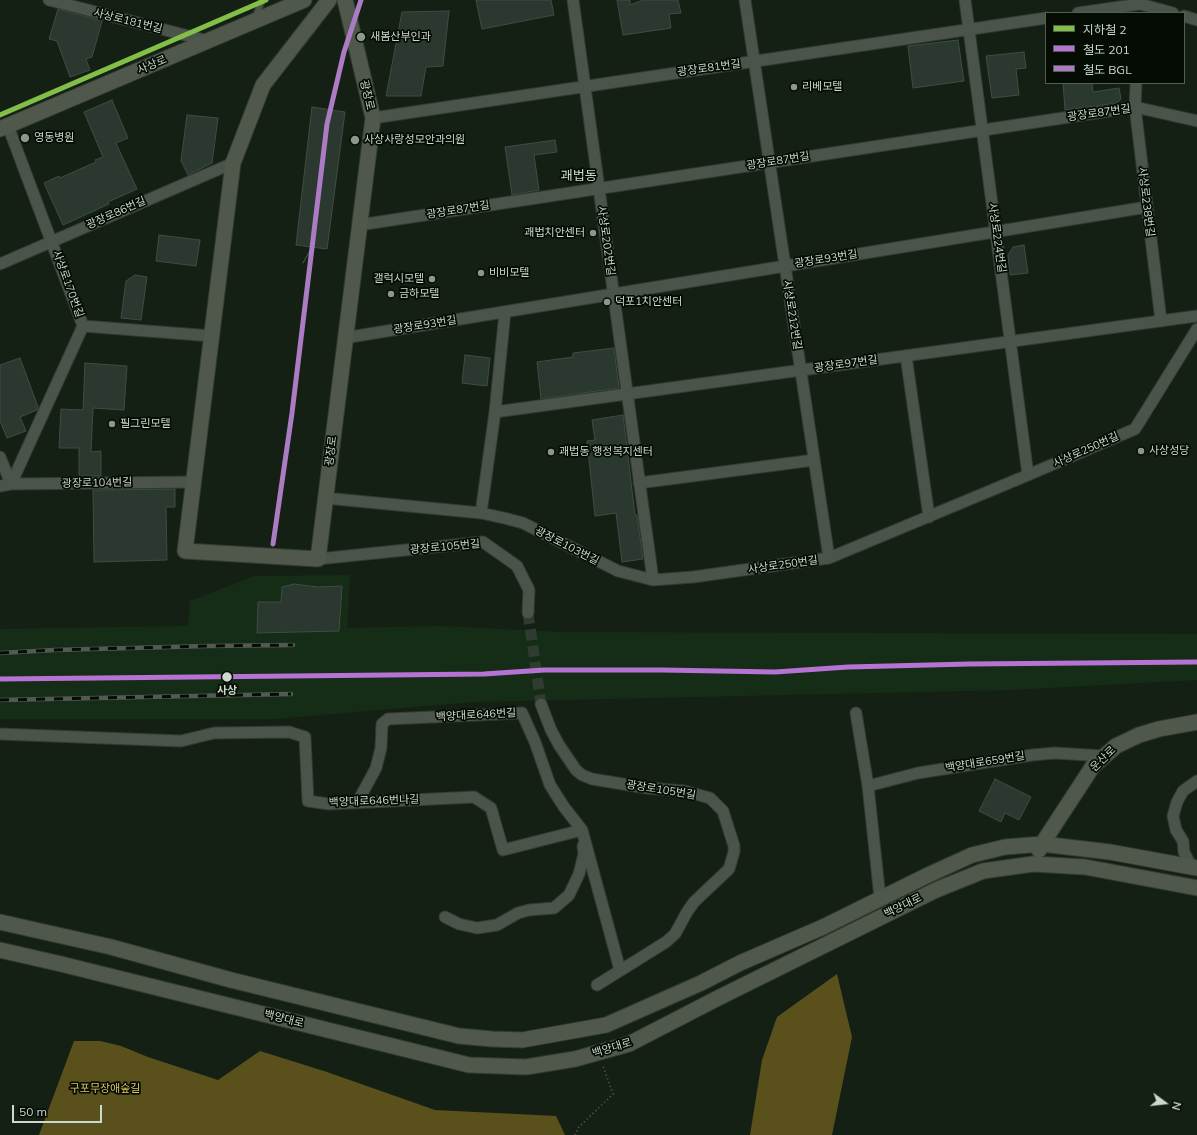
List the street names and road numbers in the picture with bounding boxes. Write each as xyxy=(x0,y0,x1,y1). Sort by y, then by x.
street label: 사상로181번길 xyxy=(92,6,164,36)
street label: 사상로 xyxy=(135,53,169,77)
street label: 광장로81번길 xyxy=(676,57,742,79)
street label: 광장로 xyxy=(357,79,377,111)
street label: 광장로87번길 xyxy=(1066,102,1132,124)
street label: 광장로87번길 xyxy=(745,149,811,173)
street label: 사상로238번길 xyxy=(1135,166,1157,238)
street label: 광장로86번길 xyxy=(84,194,148,232)
street label: 광장로87번길 xyxy=(425,198,491,222)
street label: 사상로224번길 xyxy=(986,202,1008,274)
street label: 사상로202번길 xyxy=(595,205,617,277)
street label: 광장로93번길 xyxy=(793,247,859,271)
street label: 사상로170번길 xyxy=(50,249,86,319)
street label: 사상로212번길 xyxy=(780,279,804,351)
street label: 광장로93번길 xyxy=(392,313,458,337)
street label: 광장로97번길 xyxy=(813,353,879,375)
street label: 사상로250번길 xyxy=(1051,430,1121,470)
street label: 광장로 xyxy=(323,435,339,467)
street label: 광장로104번길 xyxy=(62,476,132,490)
street label: 광장로103번길 xyxy=(533,524,601,568)
street label: 광장로105번길 xyxy=(409,537,481,557)
street label: 사상로250번길 xyxy=(747,554,819,576)
street label: 백양대로646번길 xyxy=(435,706,517,724)
street label: 운산로 xyxy=(1087,744,1119,774)
street label: 백양대로659번길 xyxy=(944,749,1026,775)
street label: 광장로105번길 xyxy=(625,778,697,802)
street label: 백양대로646번나길 xyxy=(328,793,420,809)
street label: 백양대로 xyxy=(882,891,924,921)
street label: 백양대로 xyxy=(263,1008,305,1030)
street label: 백양대로 xyxy=(591,1036,633,1060)

